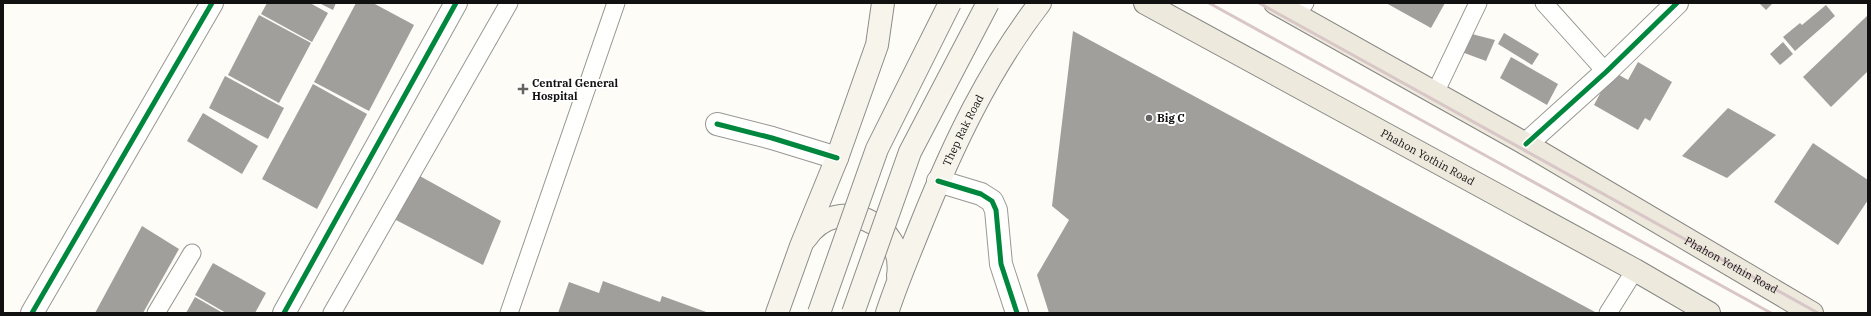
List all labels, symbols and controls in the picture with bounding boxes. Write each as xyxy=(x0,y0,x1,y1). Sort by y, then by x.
place label: Central General Hospital xyxy=(532,76,619,103)
marker: Central General Hospital xyxy=(517,83,529,95)
street label: Thep Rak Road xyxy=(940,92,987,168)
place label: Big C xyxy=(1157,111,1185,125)
marker: Big C xyxy=(1144,113,1154,123)
street label: Phahon Yothin Road xyxy=(1378,126,1477,188)
street label: Phahon Yothin Road xyxy=(1682,233,1781,297)

